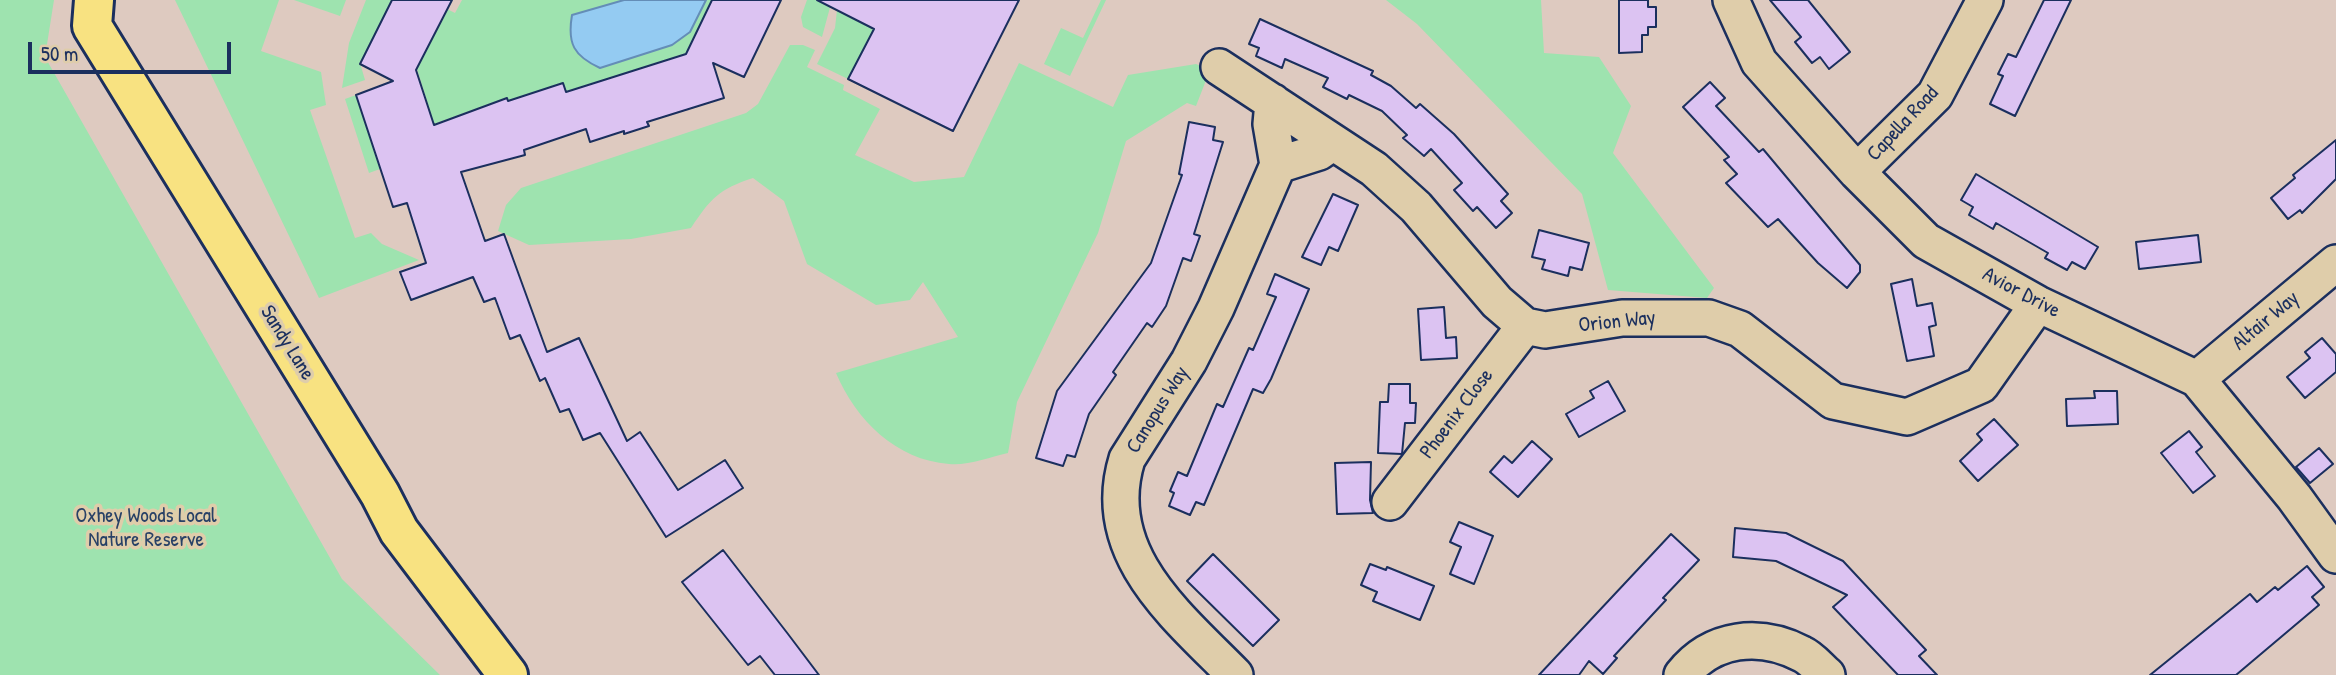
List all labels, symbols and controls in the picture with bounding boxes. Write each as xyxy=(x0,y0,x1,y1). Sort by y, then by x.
scale bar xyxy=(32,28,234,72)
text: 50 m xyxy=(41,39,78,68)
street label: Capella Road xyxy=(1862,81,1944,167)
street label: Avior Drive xyxy=(1978,262,2064,324)
street label: Altair Way xyxy=(2228,286,2304,356)
street label: Sandy Lane xyxy=(254,301,320,385)
street label: Orion Way xyxy=(1577,305,1657,339)
street label: Canopus Way xyxy=(1121,362,1195,458)
street label: Phoenix Close xyxy=(1415,364,1499,464)
park label: Oxhey Woods Local Nature Reserve xyxy=(75,503,217,553)

